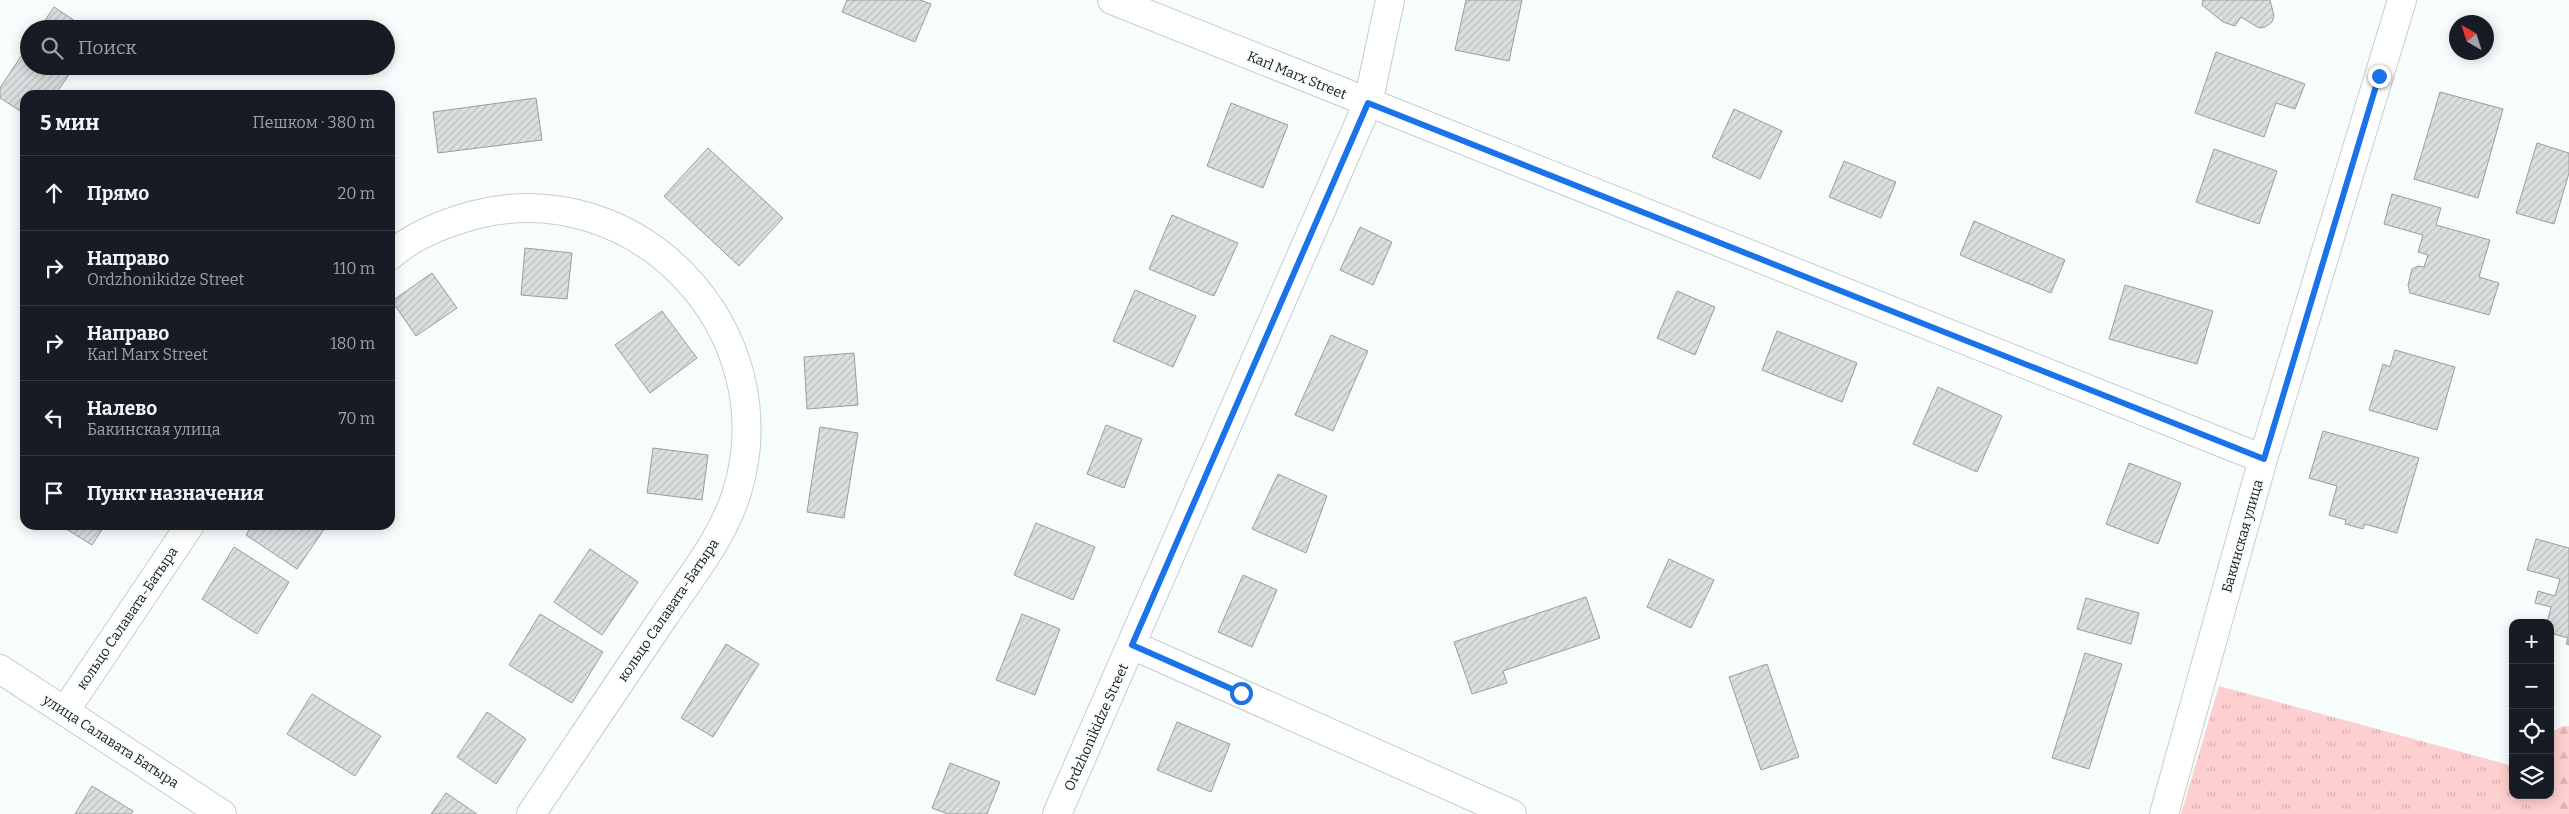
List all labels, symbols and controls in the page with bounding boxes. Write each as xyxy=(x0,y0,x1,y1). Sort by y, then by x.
north arrow xyxy=(2449,15,2494,60)
search box xyxy=(20,20,395,75)
icon: search xyxy=(38,34,66,62)
text: Поиск xyxy=(78,36,137,59)
street label: Karl Marx Street xyxy=(1245,48,1349,103)
route end xyxy=(2368,65,2391,88)
text: 5 мин xyxy=(40,110,99,136)
text: Пешком · 380 m xyxy=(253,113,375,132)
icon: ahead xyxy=(40,179,68,207)
text: Прямо xyxy=(87,182,149,205)
text: 20 m xyxy=(338,184,375,203)
text: Направо xyxy=(87,247,169,270)
icon: right xyxy=(40,254,68,282)
text: 110 m xyxy=(333,259,375,278)
text: Ordzhonikidze Street xyxy=(87,270,244,289)
text: Направо xyxy=(87,322,169,345)
icon: right xyxy=(40,329,68,357)
text: 180 m xyxy=(330,334,375,353)
text: Karl Marx Street xyxy=(87,345,208,364)
text: Налево xyxy=(87,397,157,420)
icon: left xyxy=(40,404,68,432)
text: 70 m xyxy=(339,409,375,428)
text: Бакинская улица xyxy=(87,420,221,439)
street label: Бакинская улица xyxy=(2218,477,2267,595)
icon: arrive xyxy=(40,479,68,507)
text: Пункт назначения xyxy=(87,482,264,505)
street label: кольцо Салавата-Батыра xyxy=(614,535,723,685)
street label: кольцо Салавата-Батыра xyxy=(73,543,182,693)
map controls xyxy=(2509,619,2554,799)
button: + xyxy=(2509,619,2554,664)
street label: Ordzhonikidze Street xyxy=(1061,661,1132,794)
button: − xyxy=(2509,664,2554,709)
route start xyxy=(1230,682,1253,705)
street label: улица Салавата Батыра xyxy=(39,691,182,792)
button: locate xyxy=(2509,709,2554,754)
button: layers xyxy=(2509,754,2554,799)

